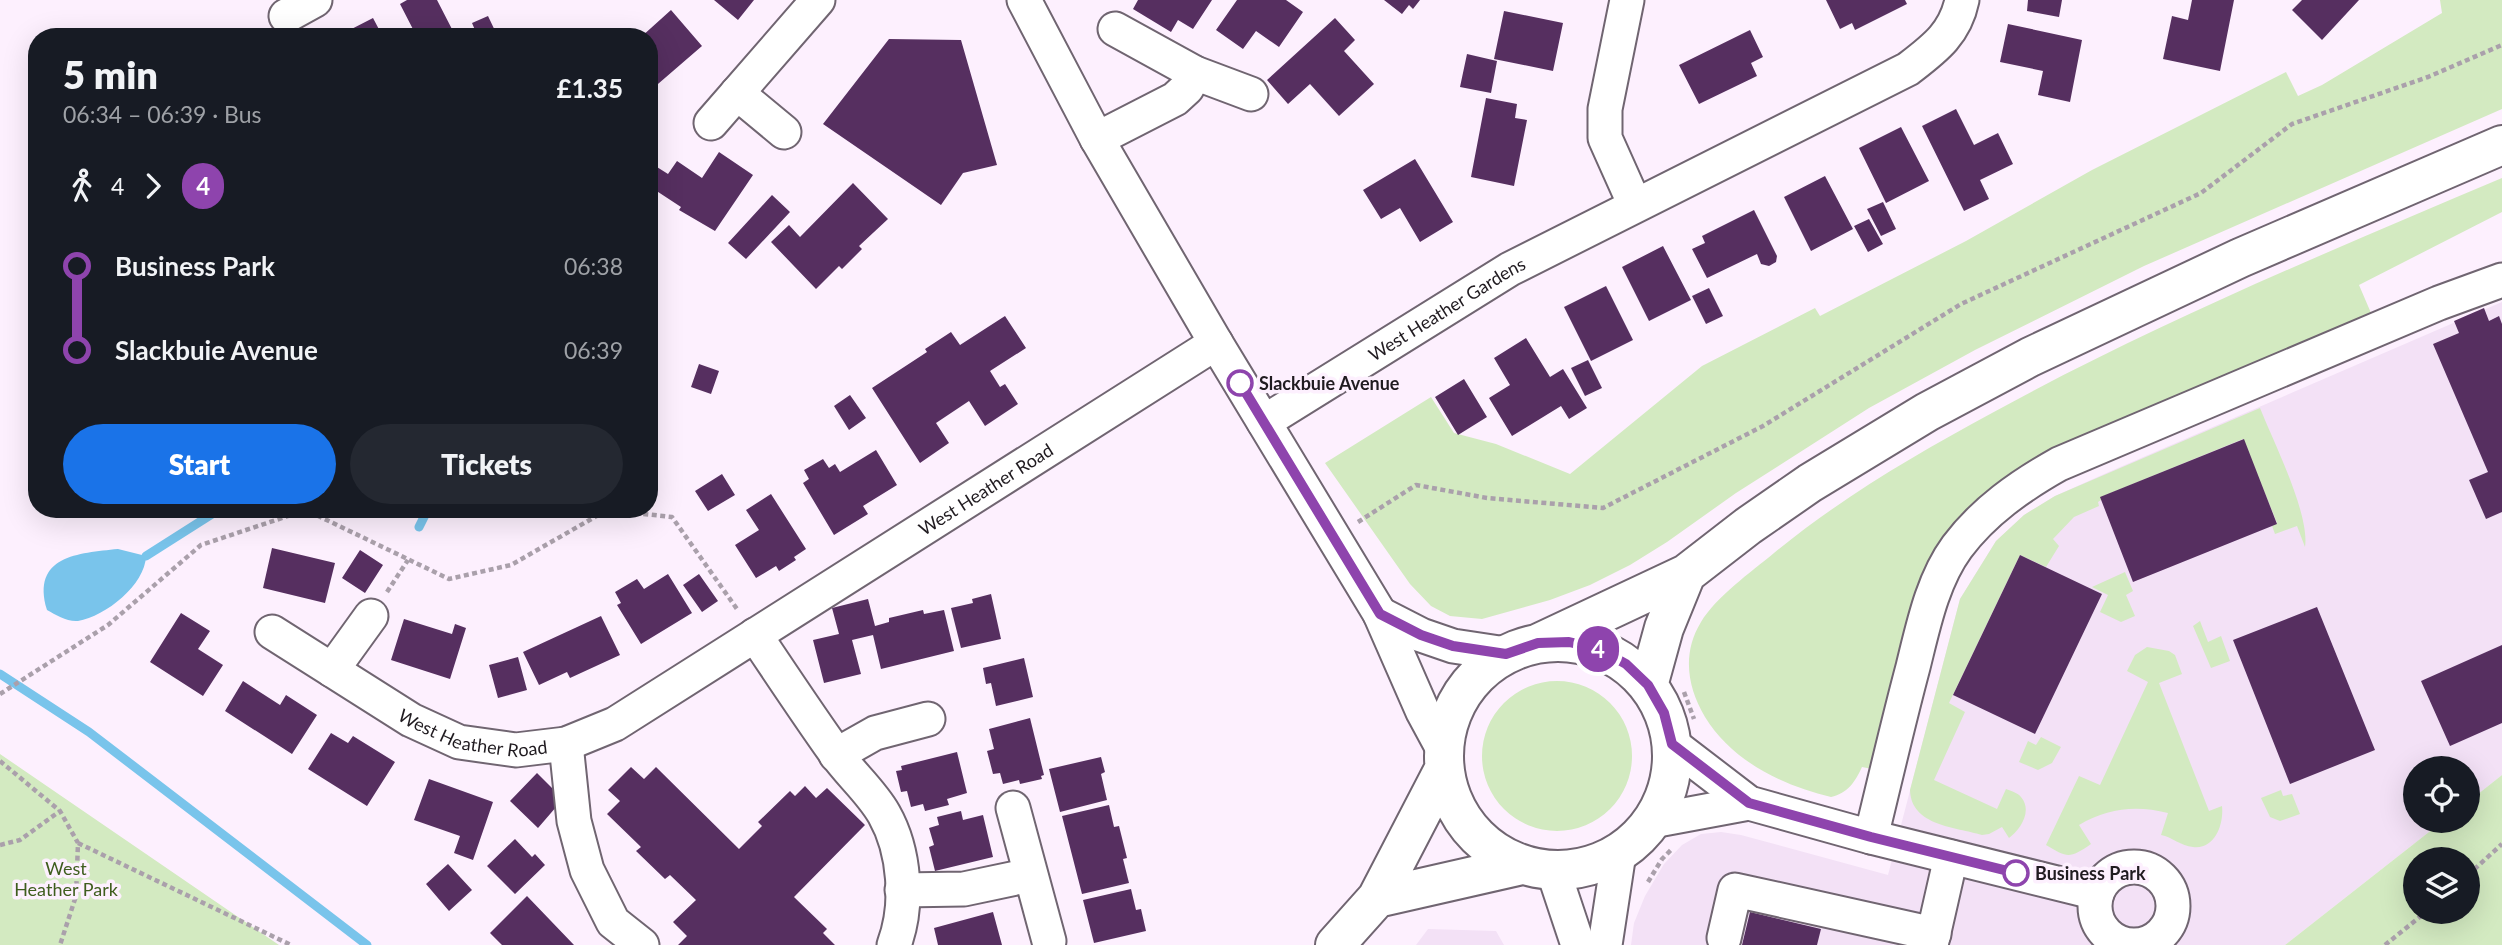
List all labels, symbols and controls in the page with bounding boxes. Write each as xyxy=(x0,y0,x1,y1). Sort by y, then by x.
text: 5 min xyxy=(63,51,158,97)
text: £1.35 xyxy=(557,72,623,104)
text: 06:34 – 06:39 · Bus xyxy=(63,100,262,128)
icon: walk xyxy=(63,167,101,205)
icon: forward xyxy=(134,167,172,205)
text: 4 xyxy=(196,171,210,200)
text: 4 xyxy=(111,172,124,200)
text: Business Park xyxy=(115,250,275,282)
text: 06:38 xyxy=(564,252,623,280)
street label: West Heather Gardens xyxy=(1364,252,1529,365)
text: Slackbuie Avenue xyxy=(115,334,318,366)
text: 06:39 xyxy=(564,336,623,364)
marker: Slackbuie Avenue xyxy=(1227,370,1253,396)
place label: Slackbuie Avenue xyxy=(1259,372,1400,394)
button: Start xyxy=(63,424,336,504)
button: Tickets xyxy=(350,424,623,504)
street label: West Heather Road xyxy=(914,438,1057,540)
line badge: 4 xyxy=(1575,626,1621,672)
text: 4 xyxy=(1591,634,1605,663)
street label: West Heather Road xyxy=(394,704,549,761)
map controls xyxy=(2403,756,2480,924)
button: locate xyxy=(2403,756,2480,833)
button: layers xyxy=(2403,847,2480,924)
park label: West Heather Park xyxy=(14,857,119,900)
marker: Business Park xyxy=(2003,860,2029,886)
place label: Business Park xyxy=(2035,862,2146,884)

